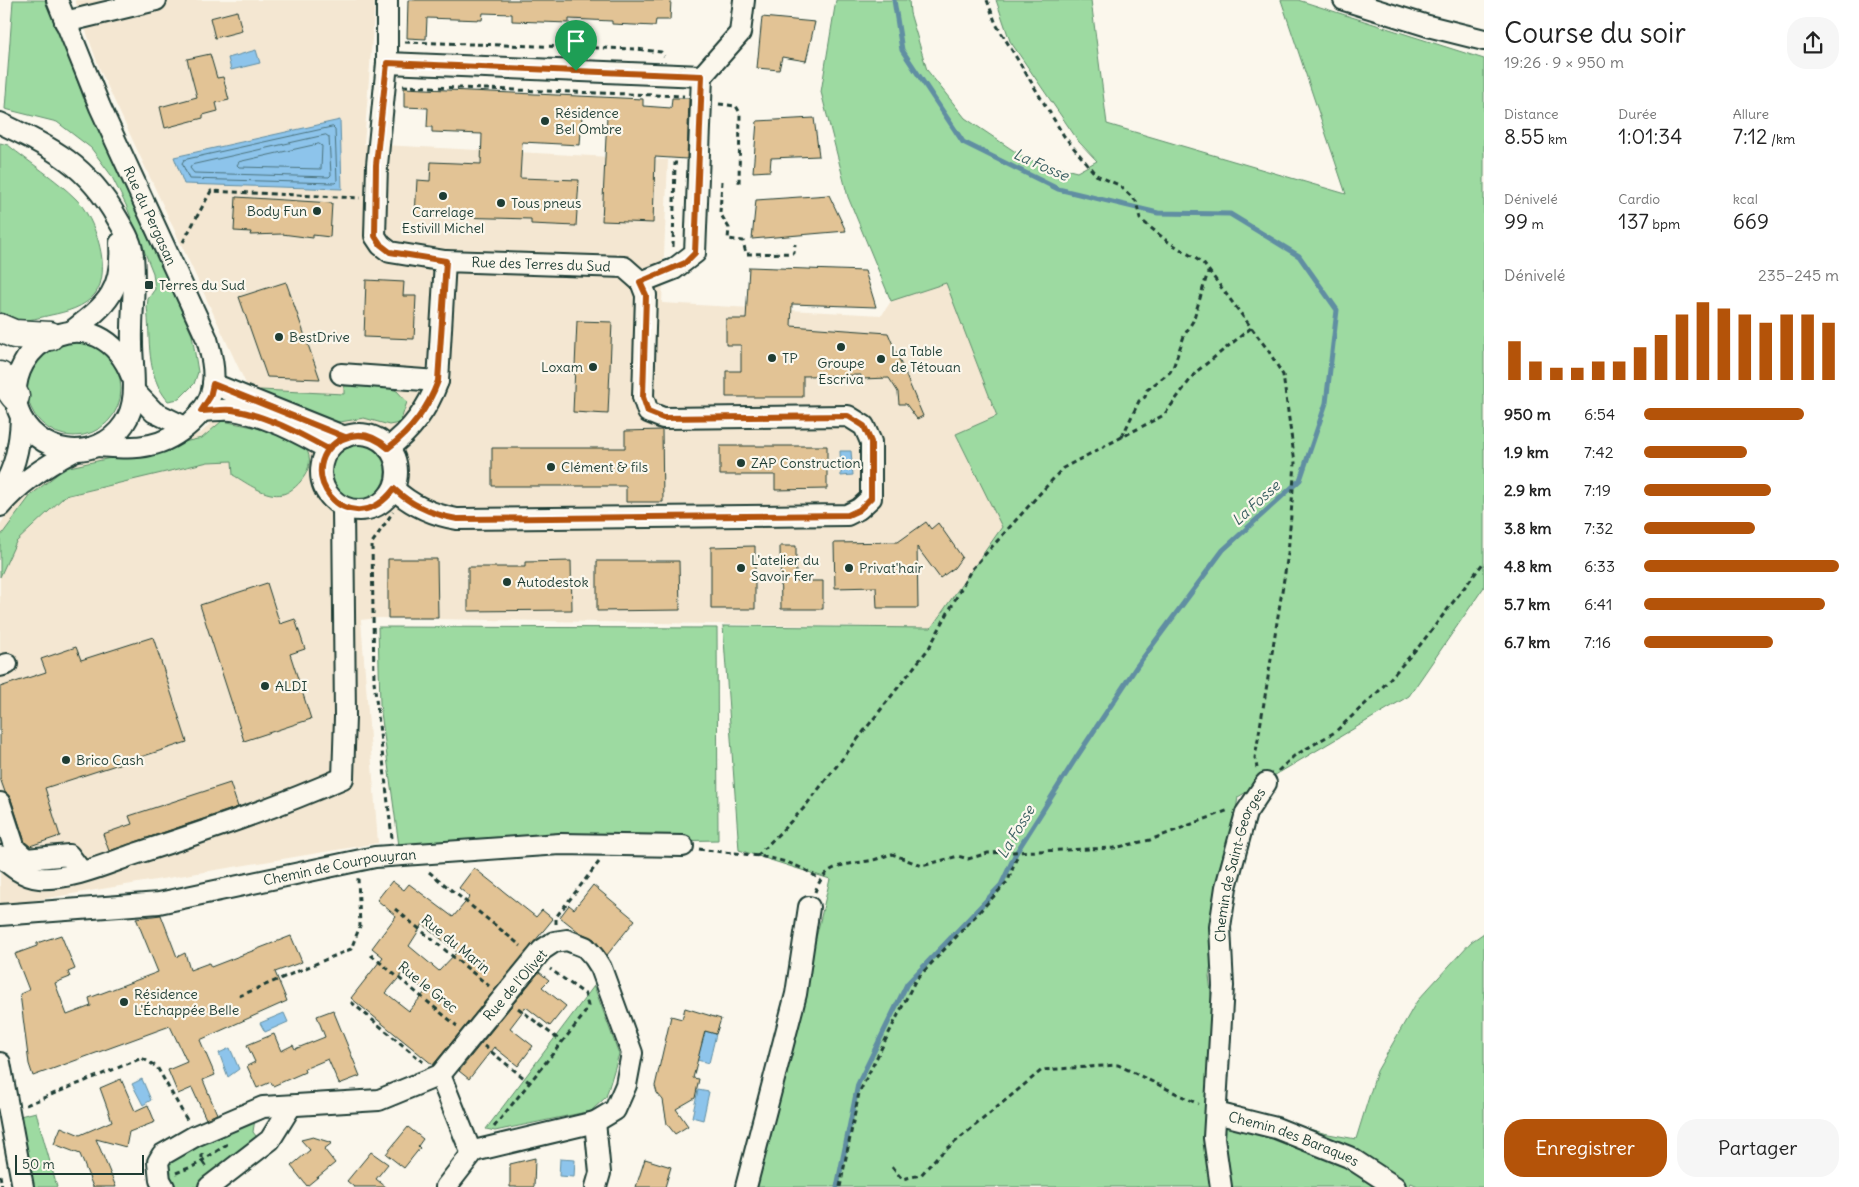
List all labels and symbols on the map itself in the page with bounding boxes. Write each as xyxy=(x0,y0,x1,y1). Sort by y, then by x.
pin xyxy=(555,20,597,71)
place label: Résidence Bel Ombre xyxy=(555,104,622,138)
marker: Résidence Bel Ombre xyxy=(539,115,551,127)
water label: La Fosse xyxy=(1011,144,1072,185)
street label: Rue du Pergasan xyxy=(120,163,181,268)
marker: Carrelage Estivill Michel xyxy=(437,190,449,202)
place label: Tous pneus xyxy=(511,194,581,212)
marker: Tous pneus xyxy=(495,197,507,209)
place label: Body Fun xyxy=(247,202,307,220)
place label: Carrelage Estivill Michel xyxy=(402,203,484,237)
marker: Body Fun xyxy=(311,205,323,217)
street label: Rue des Terres du Sud xyxy=(471,253,611,276)
place label: Terres du Sud xyxy=(159,276,245,294)
marker: Terres du Sud xyxy=(143,279,155,291)
place label: BestDrive xyxy=(289,328,350,346)
marker: BestDrive xyxy=(273,331,285,343)
marker: Groupe Escriva xyxy=(835,341,847,353)
place label: La Table de Tétouan xyxy=(891,342,961,376)
place label: TP xyxy=(782,349,798,367)
marker: TP xyxy=(766,352,778,364)
marker: La Table de Tétouan xyxy=(875,353,887,365)
place label: Groupe Escriva xyxy=(817,354,865,388)
place label: Loxam xyxy=(541,358,583,376)
marker: Loxam xyxy=(587,361,599,373)
place label: ZAP Construction xyxy=(751,454,861,472)
marker: ZAP Construction xyxy=(735,457,747,469)
place label: Clément & fils xyxy=(561,458,648,476)
marker: Clément & fils xyxy=(545,461,557,473)
water label: La Fosse xyxy=(1228,475,1284,529)
place label: L'atelier du Savoir Fer xyxy=(751,551,819,585)
place label: Privat'hair xyxy=(859,559,924,577)
marker: L'atelier du Savoir Fer xyxy=(735,562,747,574)
marker: Privat'hair xyxy=(843,562,855,574)
place label: Autodestok xyxy=(517,573,589,591)
marker: Autodestok xyxy=(501,576,513,588)
place label: ALDI xyxy=(275,677,307,695)
marker: ALDI xyxy=(259,680,271,692)
place label: Brico Cash xyxy=(76,751,144,769)
marker: Brico Cash xyxy=(60,754,72,766)
street label: Chemin de Saint-Georges xyxy=(1211,784,1269,943)
water label: La Fosse xyxy=(992,801,1039,862)
street label: Chemin de Courpouyran xyxy=(262,845,417,890)
street label: Rue du Marin xyxy=(418,911,494,977)
street label: Rue de l'Olivet xyxy=(479,945,551,1024)
street label: Rue le Grec xyxy=(394,957,462,1017)
place label: Résidence L'Échappée Belle xyxy=(134,985,239,1019)
marker: Résidence L'Échappée Belle xyxy=(118,996,130,1008)
street label: Chemin des Baraques xyxy=(1227,1107,1363,1170)
scale bar xyxy=(15,1152,144,1175)

